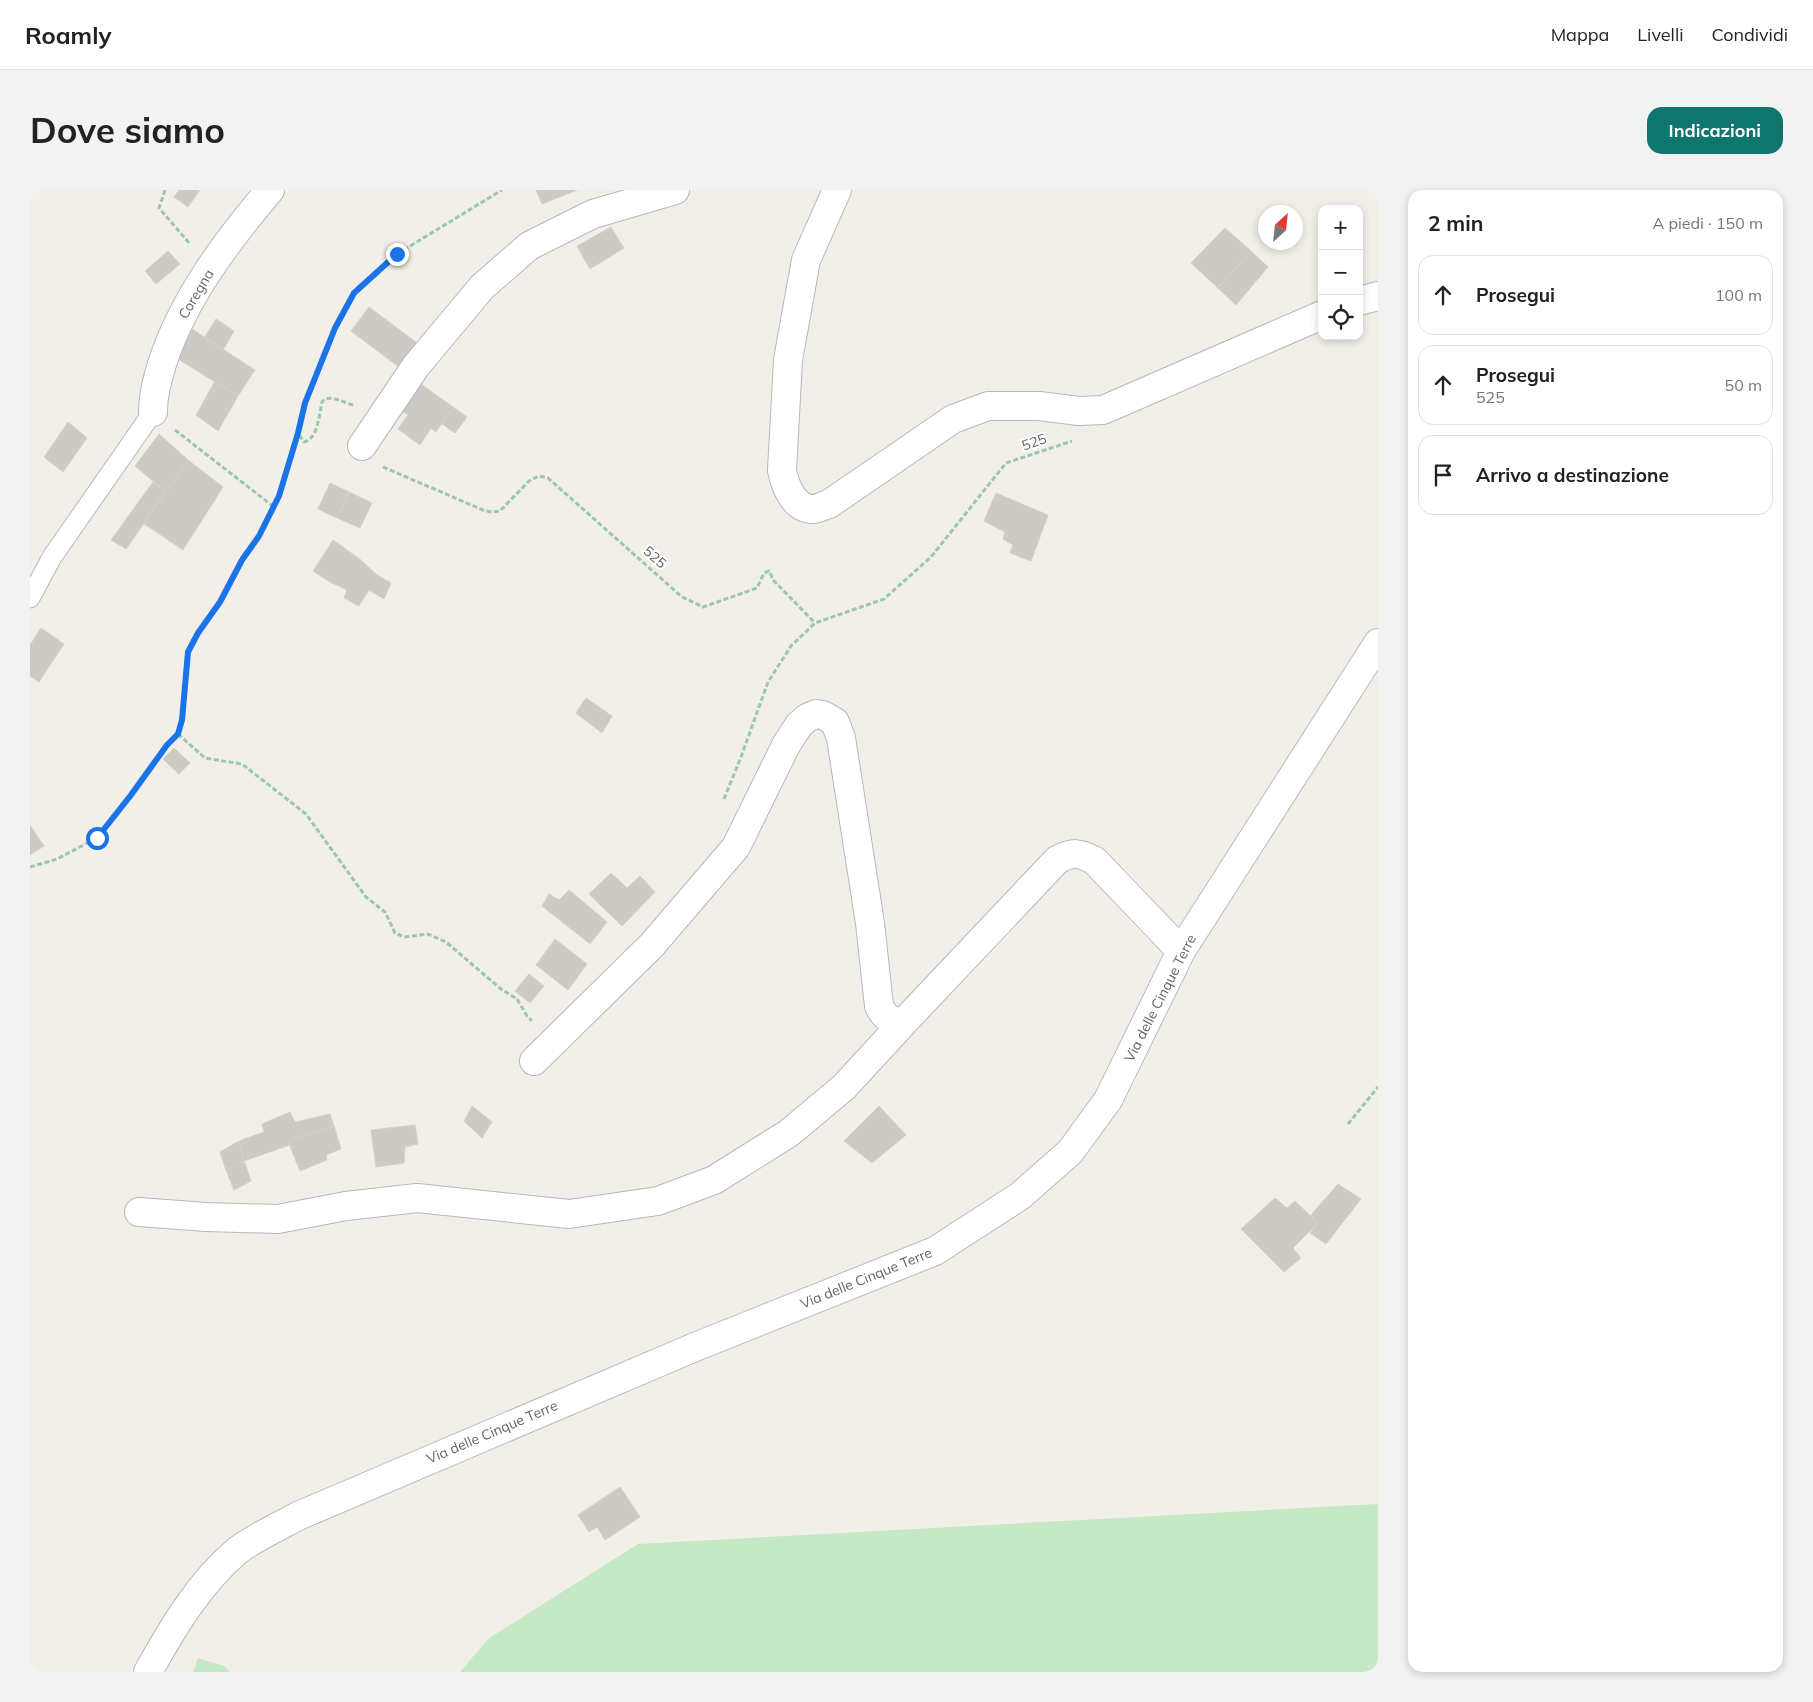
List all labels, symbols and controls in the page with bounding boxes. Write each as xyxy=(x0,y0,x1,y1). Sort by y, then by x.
text: Roamly xyxy=(25,20,112,50)
text: Mappa xyxy=(1551,23,1609,46)
text: Livelli xyxy=(1637,23,1683,46)
text: Condividi xyxy=(1711,23,1788,46)
button: Indicazioni xyxy=(1647,107,1783,154)
text: Dove siamo xyxy=(30,108,225,152)
north arrow xyxy=(1258,205,1303,250)
map controls xyxy=(1318,205,1363,340)
button: + xyxy=(1318,205,1363,250)
text: 2 min xyxy=(1428,210,1483,236)
text: A piedi · 150 m xyxy=(1652,213,1763,233)
route end xyxy=(386,243,409,266)
button: − xyxy=(1318,250,1363,295)
street label: Coregna xyxy=(174,266,218,322)
icon: ahead xyxy=(1429,281,1457,309)
text: Prosegui xyxy=(1476,283,1555,307)
text: 100 m xyxy=(1715,285,1762,305)
button: locate xyxy=(1318,295,1363,340)
text: Prosegui xyxy=(1476,363,1555,387)
icon: ahead xyxy=(1429,371,1457,399)
text: 50 m xyxy=(1725,375,1762,395)
text: 525 xyxy=(1476,387,1505,407)
street label: 525 xyxy=(1019,429,1049,455)
icon: arrive xyxy=(1429,461,1457,489)
text: Arrivo a destinazione xyxy=(1476,463,1669,487)
street label: 525 xyxy=(640,542,670,572)
route start xyxy=(86,827,109,850)
street label: Via delle Cinque Terre xyxy=(1120,931,1200,1065)
street label: Via delle Cinque Terre xyxy=(797,1243,935,1313)
street label: Via delle Cinque Terre xyxy=(424,1396,560,1468)

